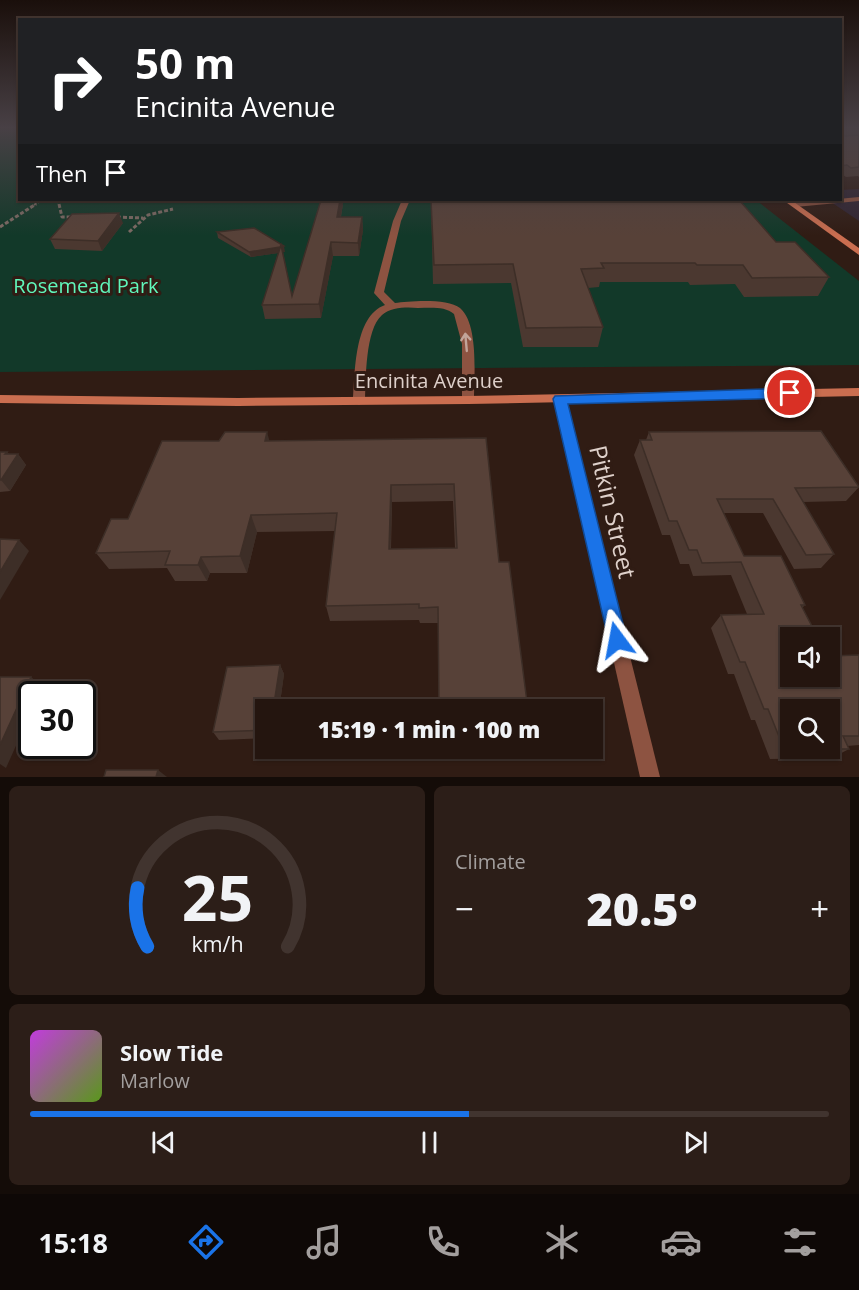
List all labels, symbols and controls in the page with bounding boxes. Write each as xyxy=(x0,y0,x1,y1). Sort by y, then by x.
text: 50 m xyxy=(135,34,235,91)
icon: right xyxy=(36,42,114,120)
text: Encinita Avenue xyxy=(135,88,335,125)
icon: arrive xyxy=(99,156,132,189)
text: Then xyxy=(36,158,87,188)
park label: Rosemead Park xyxy=(13,272,159,299)
one-way arrow xyxy=(460,332,471,352)
street label: Encinita Avenue xyxy=(355,367,503,394)
pin xyxy=(764,367,815,418)
icon: arrive xyxy=(773,376,806,409)
street label: Pitkin Street xyxy=(582,442,645,581)
position arrow xyxy=(585,608,649,672)
map controls xyxy=(780,627,840,759)
button: sound xyxy=(780,627,840,687)
speed limit sign: 30 xyxy=(18,681,96,759)
button: search xyxy=(780,699,840,759)
text: 15:19 · 1 min · 100 m xyxy=(318,714,540,744)
text: Climate xyxy=(455,848,526,875)
text: 25 xyxy=(181,854,253,939)
text: 20.5° xyxy=(586,878,698,939)
text: − xyxy=(455,886,474,931)
text: + xyxy=(810,886,829,931)
text: km/h xyxy=(191,930,243,959)
text: Slow Tide xyxy=(120,1037,223,1067)
text: Marlow xyxy=(120,1067,190,1094)
icon: previous xyxy=(147,1126,180,1159)
icon: pause xyxy=(413,1126,446,1159)
icon: next xyxy=(679,1126,712,1159)
icon: directions xyxy=(185,1221,227,1263)
icon: music xyxy=(303,1221,345,1263)
icon: phone xyxy=(422,1221,464,1263)
icon: climate xyxy=(541,1221,583,1263)
icon: car xyxy=(660,1221,702,1263)
icon: filters xyxy=(779,1221,821,1263)
text: 15:18 xyxy=(38,1224,108,1261)

